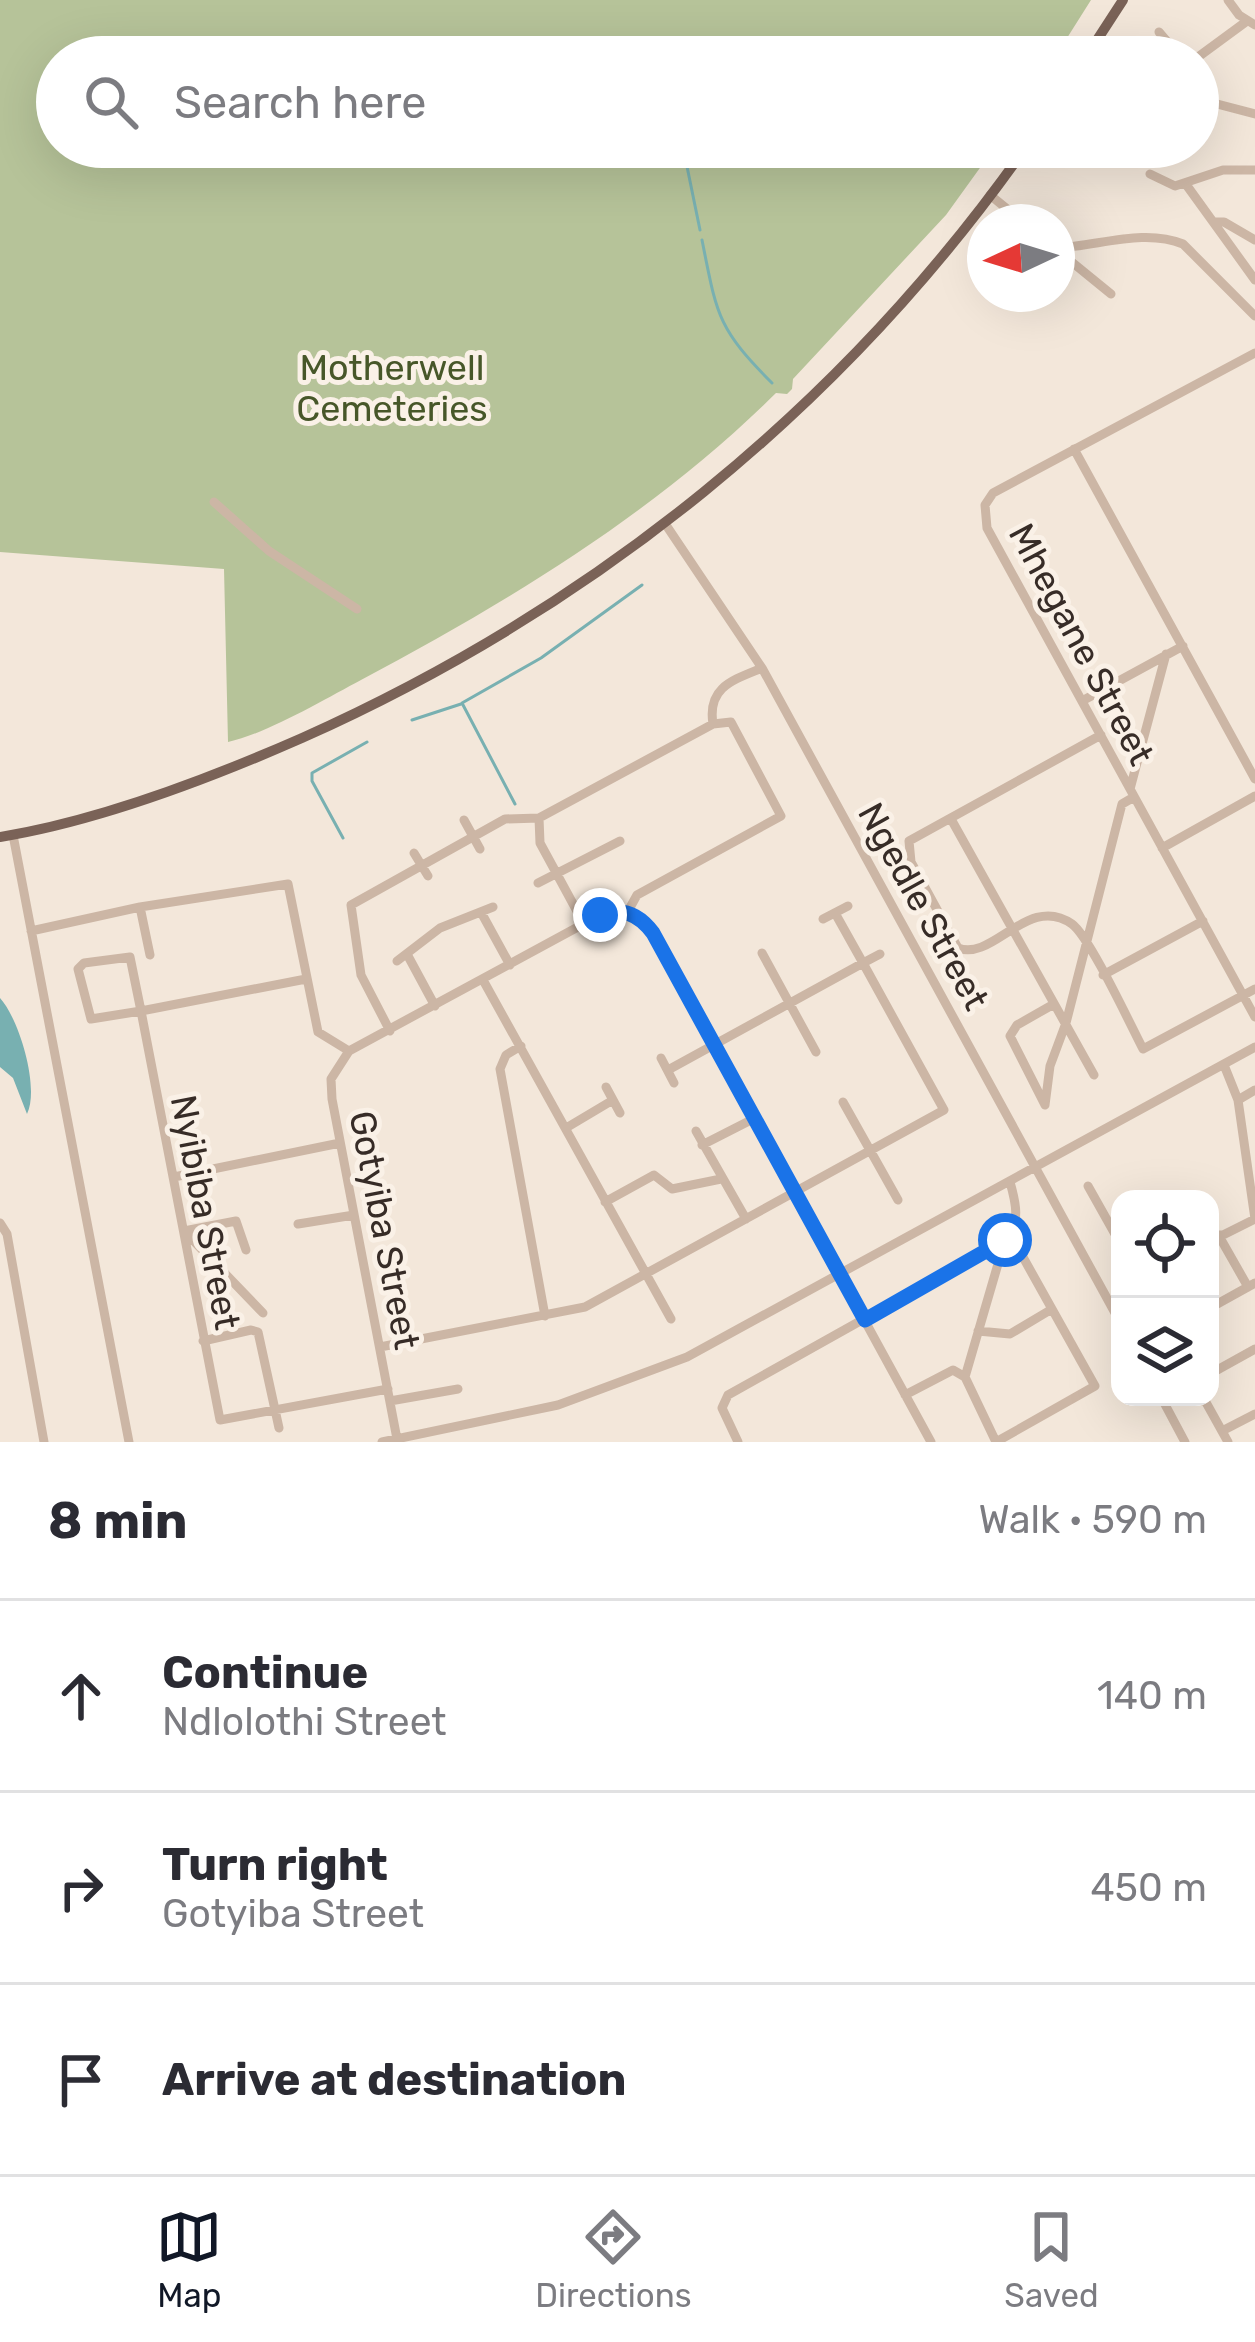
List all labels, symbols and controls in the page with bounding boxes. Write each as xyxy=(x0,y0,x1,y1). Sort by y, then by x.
search box xyxy=(36,36,1219,168)
icon: search xyxy=(78,69,144,135)
text: Search here xyxy=(174,76,426,129)
north arrow xyxy=(967,204,1075,312)
park label: Motherwell Cemeteries xyxy=(296,346,488,430)
street label: Mhegane Street xyxy=(1000,516,1163,772)
street label: Ngedle Street xyxy=(849,795,998,1017)
route end xyxy=(573,888,627,942)
street label: Nyibiba Street xyxy=(162,1091,249,1333)
street label: Gotyiba Street xyxy=(340,1107,429,1353)
map controls xyxy=(1111,1190,1219,1406)
button: locate xyxy=(1111,1190,1219,1298)
route start xyxy=(978,1213,1032,1267)
button: layers xyxy=(1111,1298,1219,1406)
text: 8 min xyxy=(48,1490,188,1551)
text: Walk · 590 m xyxy=(979,1497,1207,1543)
text: Continue xyxy=(162,1646,368,1699)
icon: ahead xyxy=(48,1663,114,1729)
text: 140 m xyxy=(1097,1673,1207,1719)
text: Ndlolothi Street xyxy=(162,1699,447,1745)
text: Turn right xyxy=(162,1838,388,1891)
icon: right xyxy=(48,1855,114,1921)
text: 450 m xyxy=(1091,1865,1207,1911)
text: Gotyiba Street xyxy=(162,1891,424,1937)
icon: arrive xyxy=(48,2047,114,2113)
text: Arrive at destination xyxy=(162,2053,627,2106)
tab: Map xyxy=(156,2204,222,2315)
tab: Directions xyxy=(535,2204,692,2315)
tab: Saved xyxy=(1004,2204,1099,2315)

